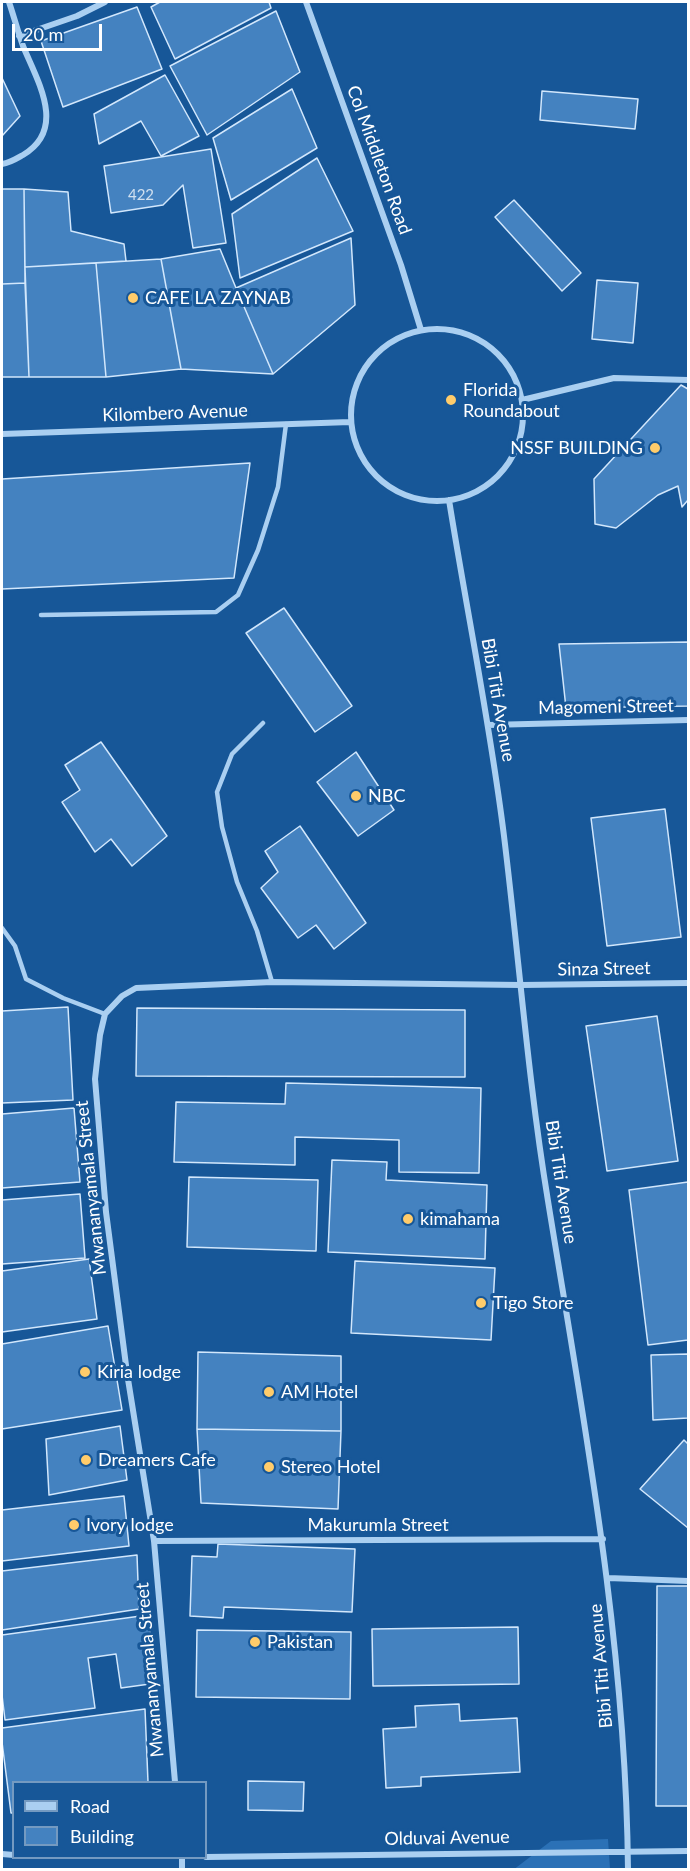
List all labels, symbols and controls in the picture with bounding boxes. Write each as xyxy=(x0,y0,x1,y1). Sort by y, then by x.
scale bar xyxy=(15,12,105,50)
text: 20 m xyxy=(23,23,63,45)
street label: Col Middleton Road xyxy=(342,83,416,237)
house number: 422 xyxy=(128,186,154,204)
place label: CAFE LA ZAYNAB xyxy=(145,287,291,309)
marker: CAFE LA ZAYNAB xyxy=(126,291,140,305)
place label: Florida Roundabout xyxy=(463,379,560,422)
marker: Florida Roundabout xyxy=(444,393,458,407)
street label: Kilombero Avenue xyxy=(102,400,248,426)
place label: NSSF BUILDING xyxy=(510,437,643,459)
marker: NSSF BUILDING xyxy=(648,441,662,455)
street label: Bibi Titi Avenue xyxy=(477,637,519,763)
street label: Magomeni Street xyxy=(538,695,674,719)
place label: NBC xyxy=(368,785,405,807)
marker: NBC xyxy=(349,789,363,803)
street label: Sinza Street xyxy=(557,957,651,981)
street label: Mwananyamala Street xyxy=(71,1100,111,1276)
street label: Bibi Titi Avenue xyxy=(541,1119,581,1245)
place label: kimahama xyxy=(420,1208,500,1230)
marker: kimahama xyxy=(401,1212,415,1226)
place label: Tigo Store xyxy=(493,1292,574,1314)
marker: Tigo Store xyxy=(474,1296,488,1310)
place label: Kiria lodge xyxy=(97,1361,181,1383)
marker: Kiria lodge xyxy=(78,1365,92,1379)
place label: AM Hotel xyxy=(281,1381,358,1403)
marker: AM Hotel xyxy=(262,1385,276,1399)
place label: Dreamers Cafe xyxy=(98,1449,216,1471)
marker: Dreamers Cafe xyxy=(79,1453,93,1467)
place label: Stereo Hotel xyxy=(281,1456,380,1478)
marker: Stereo Hotel xyxy=(262,1460,276,1474)
place label: Ivory lodge xyxy=(86,1514,174,1536)
street label: Makurumla Street xyxy=(307,1514,449,1536)
marker: Ivory lodge xyxy=(67,1518,81,1532)
street label: Mwananyamala Street xyxy=(132,1582,168,1758)
street label: Bibi Titi Avenue xyxy=(585,1603,617,1729)
place label: Pakistan xyxy=(267,1631,333,1653)
marker: Pakistan xyxy=(248,1635,262,1649)
legend xyxy=(12,1781,207,1859)
text: Road xyxy=(70,1795,110,1817)
text: Building xyxy=(70,1825,134,1847)
street label: Olduvai Avenue xyxy=(384,1826,510,1850)

